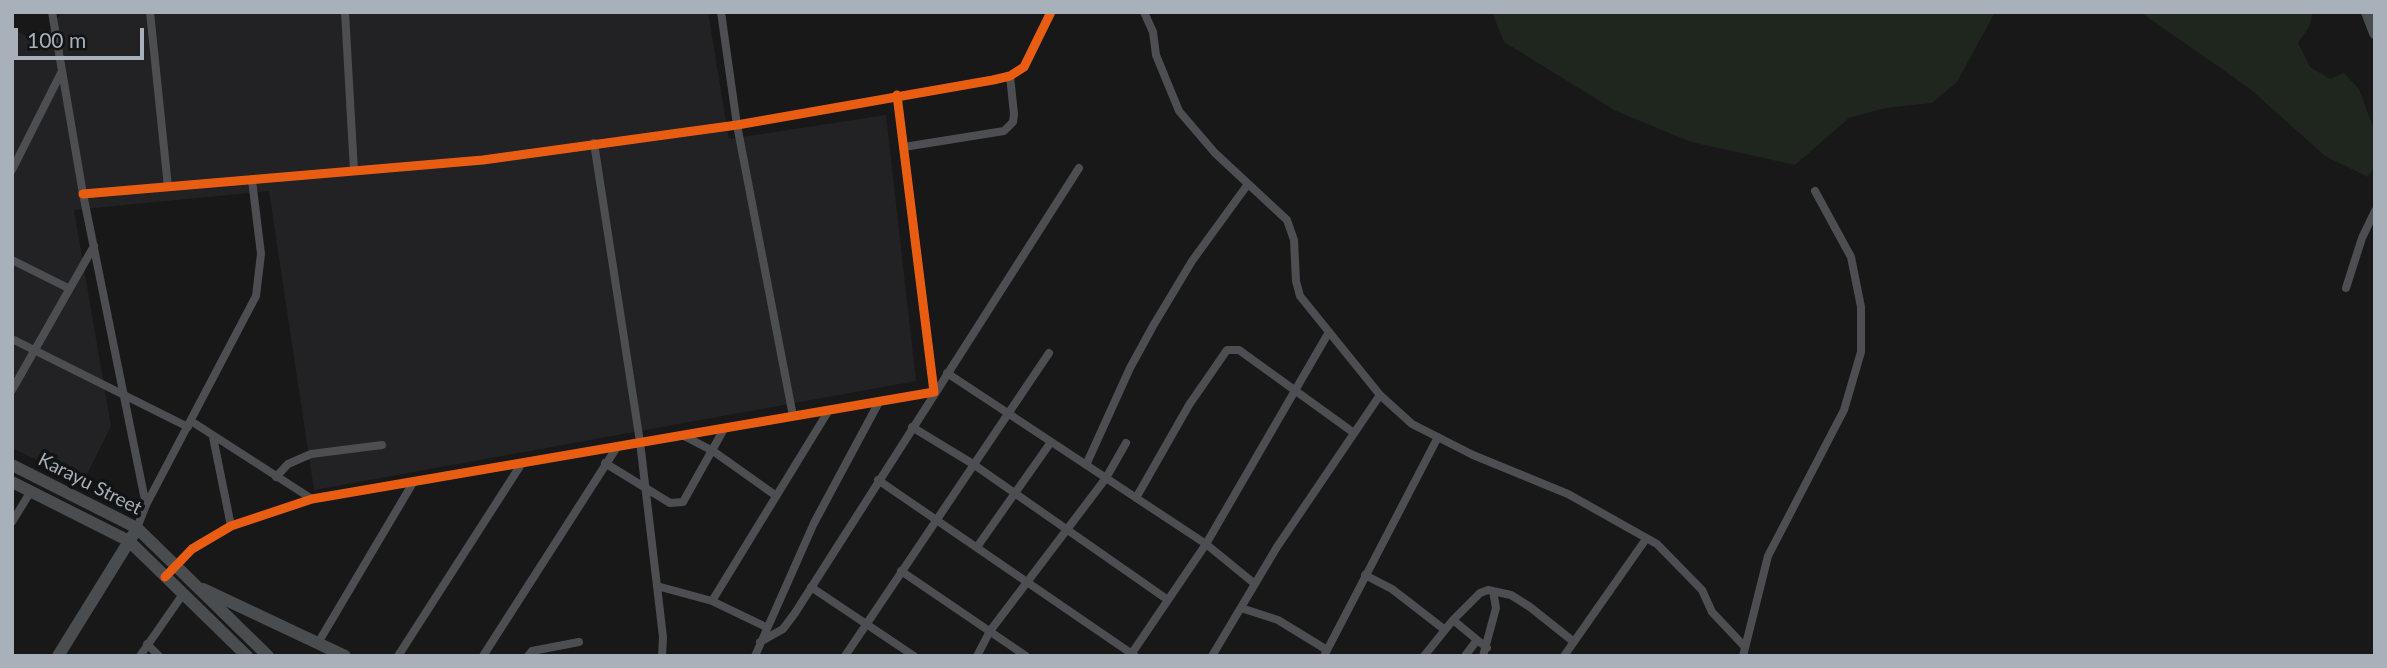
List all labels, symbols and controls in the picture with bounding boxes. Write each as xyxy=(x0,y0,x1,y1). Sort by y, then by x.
scale bar xyxy=(18,14,147,58)
text: 100 m xyxy=(27,27,86,52)
street label: Karayu Street xyxy=(34,448,146,520)

